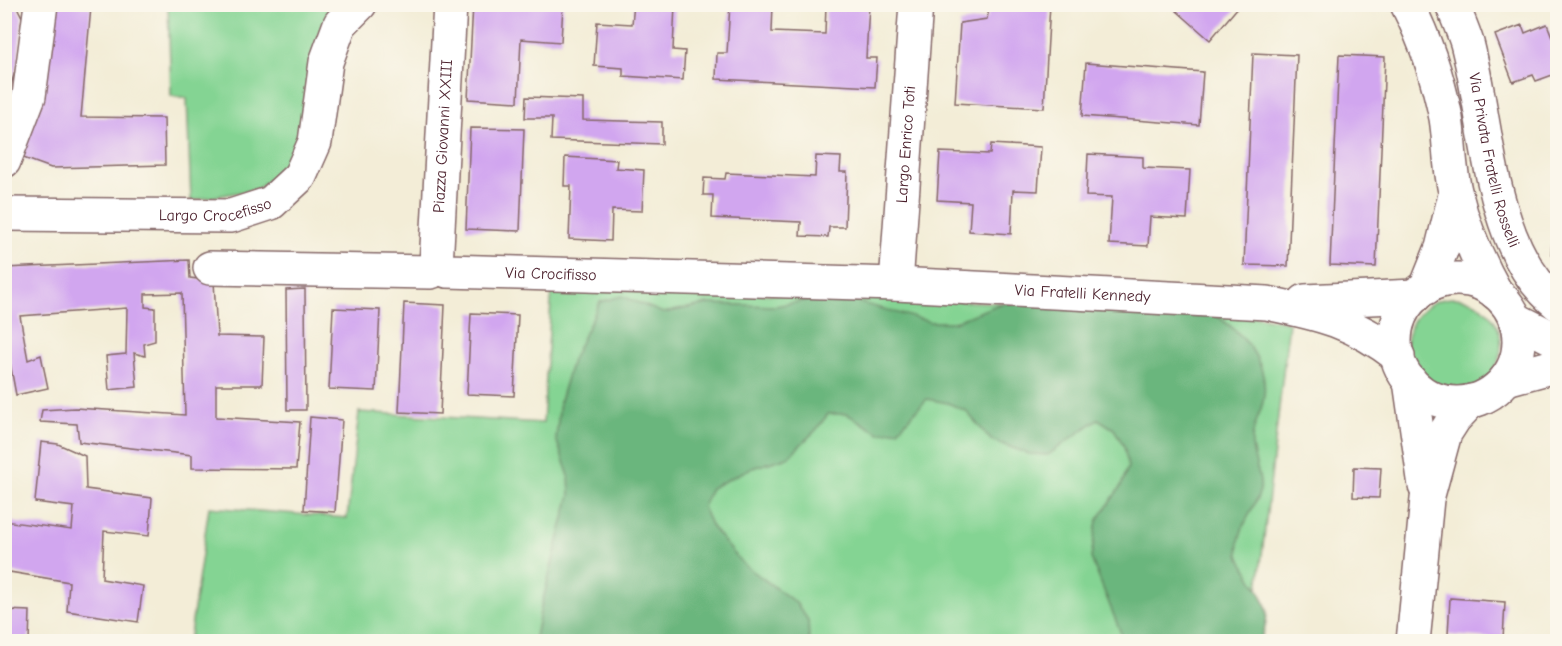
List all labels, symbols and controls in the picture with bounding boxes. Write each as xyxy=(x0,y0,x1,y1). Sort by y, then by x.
street label: Piazza Giovanni XXIII xyxy=(430,59,456,213)
street label: Via Privata Fratelli Rosselli xyxy=(1465,71,1523,250)
street label: Largo Enrico Toti xyxy=(893,85,919,204)
street label: Largo Crocefisso xyxy=(159,194,274,226)
street label: Via Crocifisso xyxy=(505,264,597,284)
street label: Via Fratelli Kennedy xyxy=(1014,281,1152,306)

